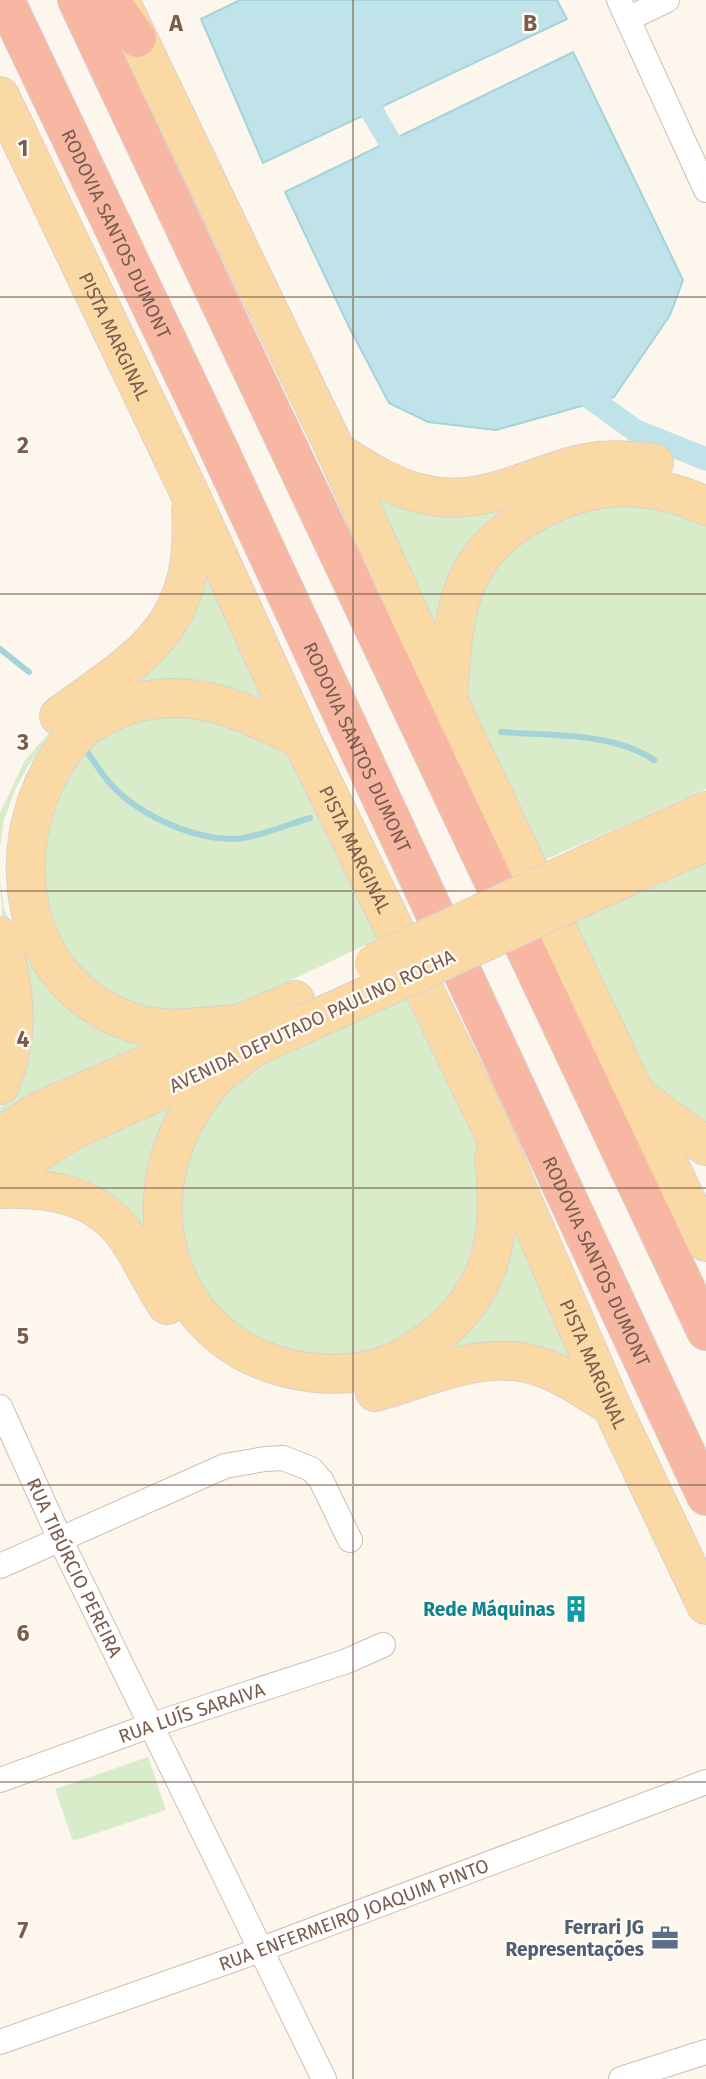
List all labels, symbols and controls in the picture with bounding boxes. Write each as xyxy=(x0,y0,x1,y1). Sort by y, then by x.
text: A xyxy=(168,9,183,37)
text: B xyxy=(523,9,537,37)
street label: RODOVIA SANTOS DUMONT xyxy=(57,125,176,342)
text: 1 xyxy=(18,134,28,162)
street label: PISTA MARGINAL xyxy=(74,268,155,404)
text: 2 xyxy=(17,431,29,459)
street label: RODOVIA SANTOS DUMONT xyxy=(299,638,416,856)
text: 3 xyxy=(16,728,29,756)
street label: PISTA MARGINAL xyxy=(314,782,397,917)
street label: AVENIDA DEPUTADO PAULINO ROCHA xyxy=(166,945,459,1097)
text: 4 xyxy=(17,1025,30,1053)
street label: RODOVIA SANTOS DUMONT xyxy=(538,1152,656,1370)
street label: PISTA MARGINAL xyxy=(555,1295,632,1433)
text: 5 xyxy=(17,1322,29,1350)
street label: RUA TIBÚRCIO PEREIRA xyxy=(22,1474,127,1661)
building icon: Rede Máquinas xyxy=(561,1594,591,1624)
place label: Rede Máquinas xyxy=(423,1598,555,1621)
text: 6 xyxy=(17,1619,30,1647)
street label: RUA LUÍS SARAIVA xyxy=(115,1677,268,1748)
street label: RUA ENFERMEIRO JOAQUIM PINTO xyxy=(216,1853,492,1975)
text: 7 xyxy=(18,1916,29,1944)
place label: Ferrari JG Representações xyxy=(506,1916,644,1961)
office icon: Ferrari JG Representações xyxy=(650,1923,680,1953)

